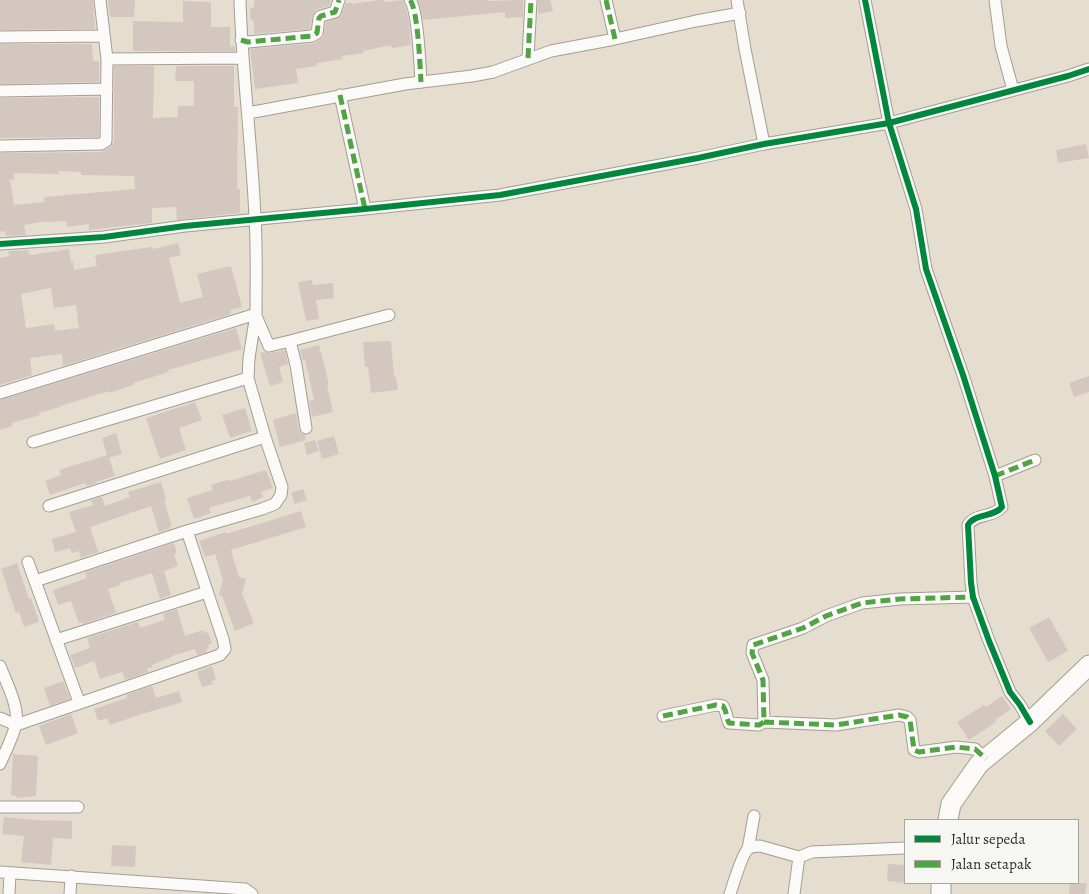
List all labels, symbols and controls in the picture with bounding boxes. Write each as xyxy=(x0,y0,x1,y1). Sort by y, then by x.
legend xyxy=(904,819,1079,884)
text: Jalur sepeda xyxy=(951,829,1025,849)
text: Jalan setapak xyxy=(951,854,1031,874)

